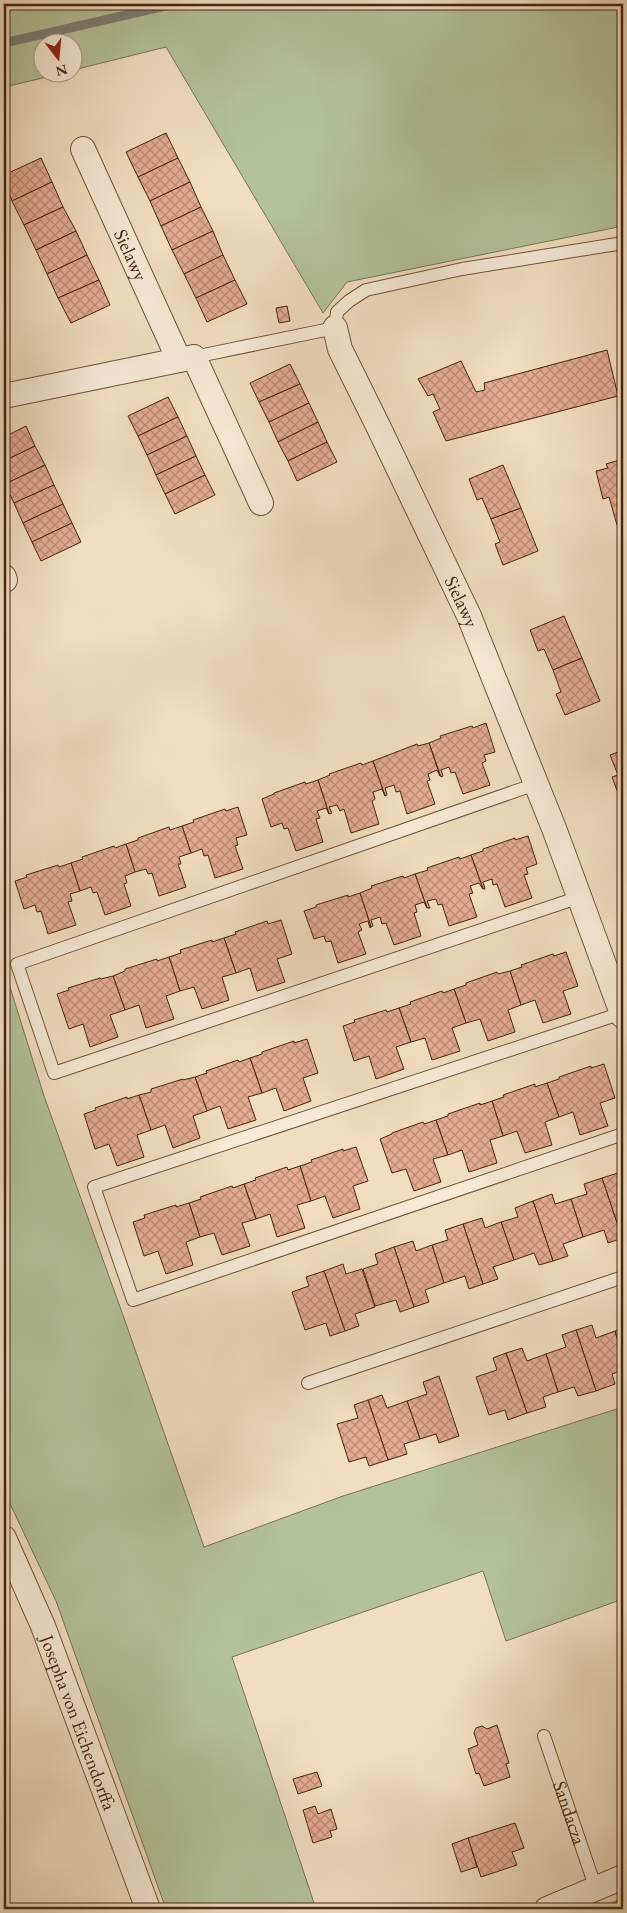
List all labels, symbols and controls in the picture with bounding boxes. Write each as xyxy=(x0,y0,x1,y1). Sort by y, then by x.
north arrow xyxy=(32,32,82,82)
text: N xyxy=(53,60,70,81)
street label: Sielawy xyxy=(108,225,154,285)
street label: Sielawy xyxy=(439,572,485,631)
street label: Josepha von Eichendorffa xyxy=(34,1629,123,1814)
street label: Sandacza xyxy=(548,1778,593,1848)

